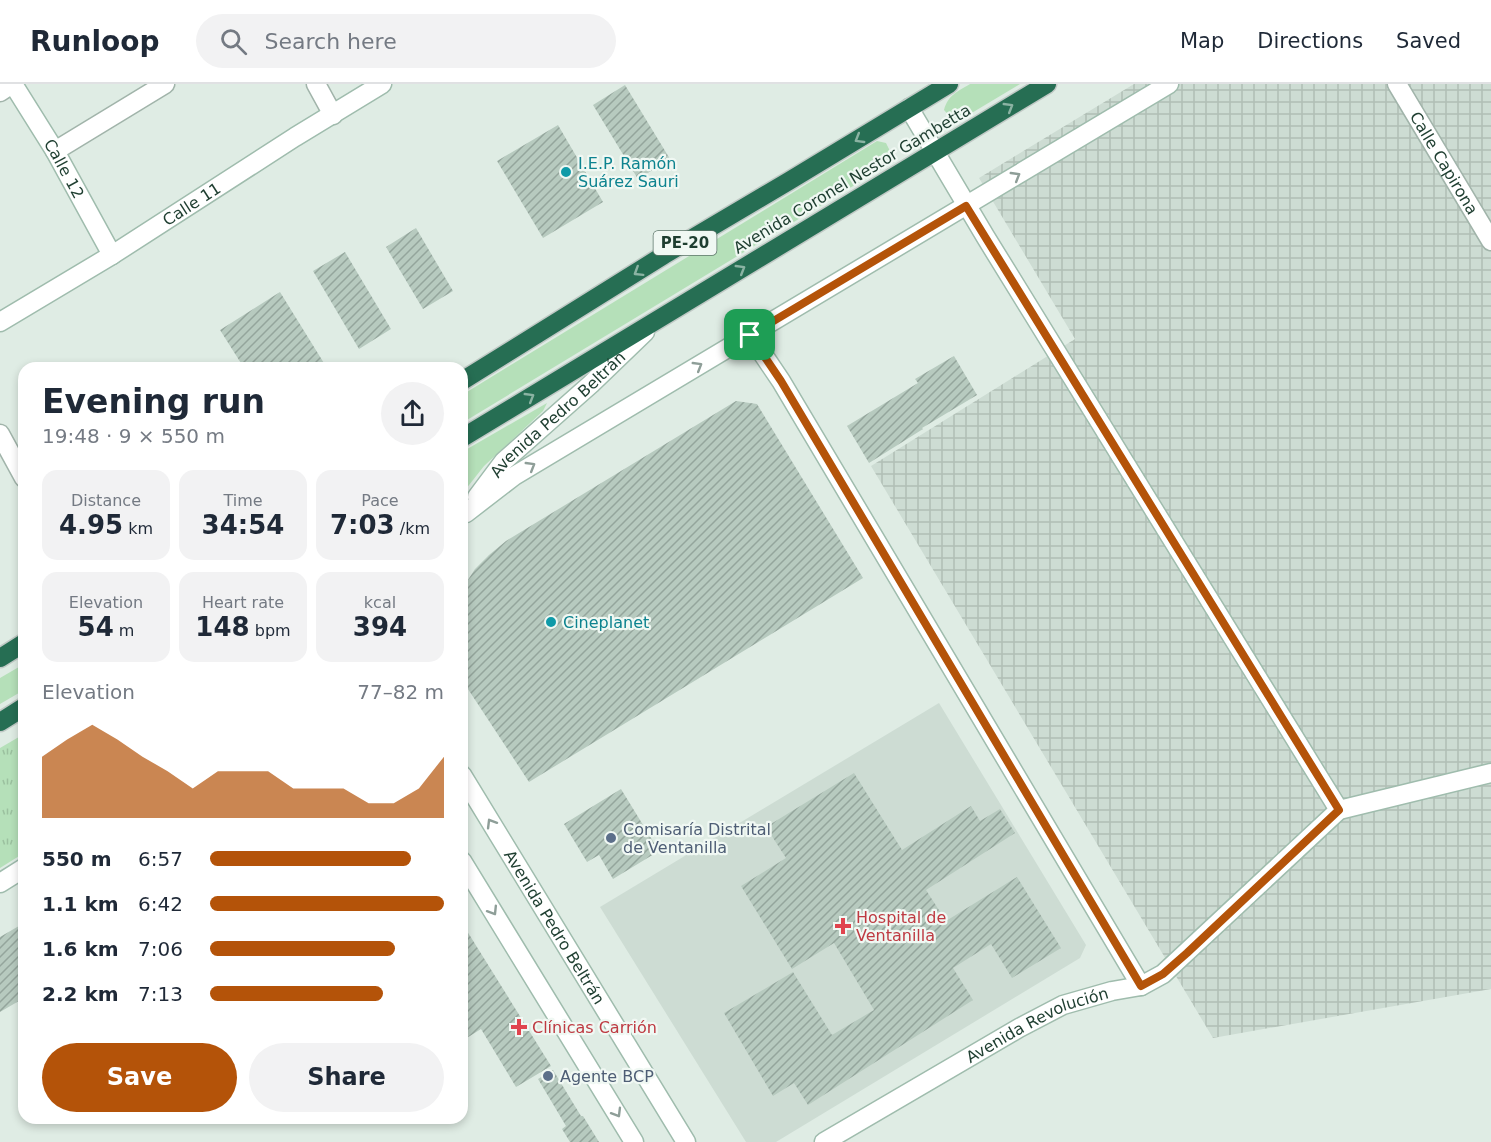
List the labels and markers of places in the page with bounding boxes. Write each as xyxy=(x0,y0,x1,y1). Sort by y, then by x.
place label: I.E.P. Ramón Suárez Sauri xyxy=(578,154,679,191)
marker: I.E.P. Ramón Suárez Sauri xyxy=(559,165,573,179)
pin xyxy=(724,309,775,360)
place label: Cineplanet xyxy=(563,613,649,632)
marker: Cineplanet xyxy=(544,615,558,629)
place label: Comisaría Distrital de Ventanilla xyxy=(623,820,771,857)
marker: Comisaría Distrital de Ventanilla xyxy=(604,831,618,845)
place label: Hospital de Ventanilla xyxy=(856,908,946,945)
marker: Hospital de Ventanilla xyxy=(834,917,852,935)
marker: Clínicas Carrión xyxy=(510,1018,528,1036)
place label: Clínicas Carrión xyxy=(532,1018,657,1037)
place label: Agente BCP xyxy=(560,1067,654,1086)
marker: Agente BCP xyxy=(541,1069,555,1083)

